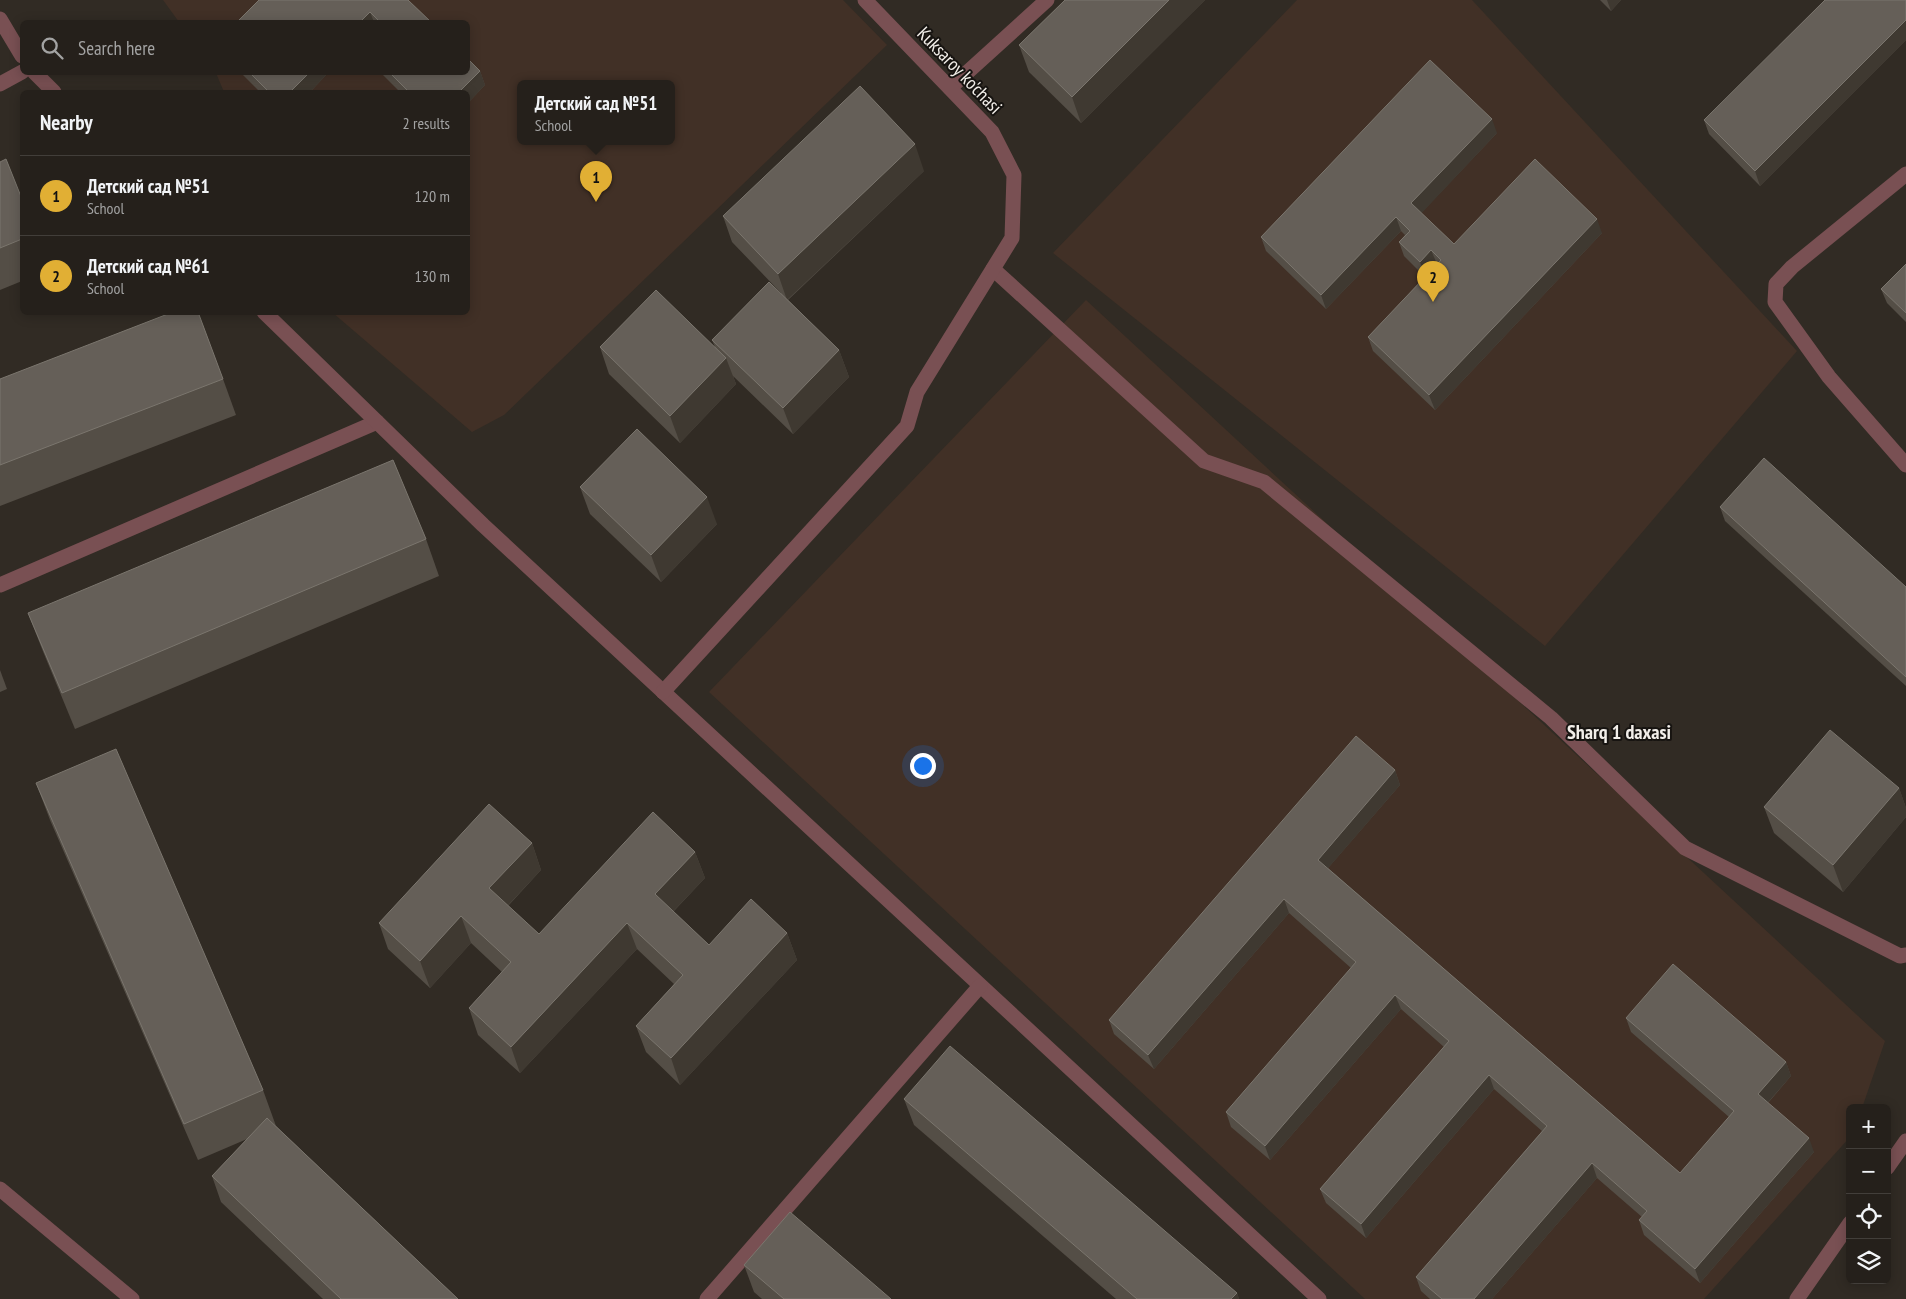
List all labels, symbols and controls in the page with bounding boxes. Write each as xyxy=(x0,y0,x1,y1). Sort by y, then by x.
search box xyxy=(20,20,470,75)
street label: Kuksaroy ko'chasi xyxy=(912,21,1008,119)
icon: search xyxy=(38,34,66,62)
text: Search here xyxy=(78,36,155,60)
popup xyxy=(517,80,675,145)
text: Детский сад №51 xyxy=(535,91,657,115)
text: Nearby xyxy=(40,109,93,136)
text: 2 results xyxy=(403,113,450,133)
text: School xyxy=(535,115,572,135)
pin: 1 xyxy=(580,161,612,202)
text: Детский сад №51 xyxy=(87,174,210,198)
text: 1 xyxy=(52,186,60,206)
text: 120 m xyxy=(415,186,450,206)
text: School xyxy=(87,198,124,218)
text: Детский сад №61 xyxy=(87,254,210,278)
pin: 2 xyxy=(1417,261,1449,302)
text: 2 xyxy=(52,266,60,286)
text: 130 m xyxy=(415,266,450,286)
text: School xyxy=(87,278,124,298)
district label: Sharq 1 daxasi xyxy=(1567,719,1671,745)
your location xyxy=(910,753,936,779)
map controls xyxy=(1846,1104,1891,1284)
button: + xyxy=(1846,1104,1891,1149)
button: − xyxy=(1846,1149,1891,1194)
button: locate xyxy=(1846,1194,1891,1239)
button: layers xyxy=(1846,1239,1891,1284)

